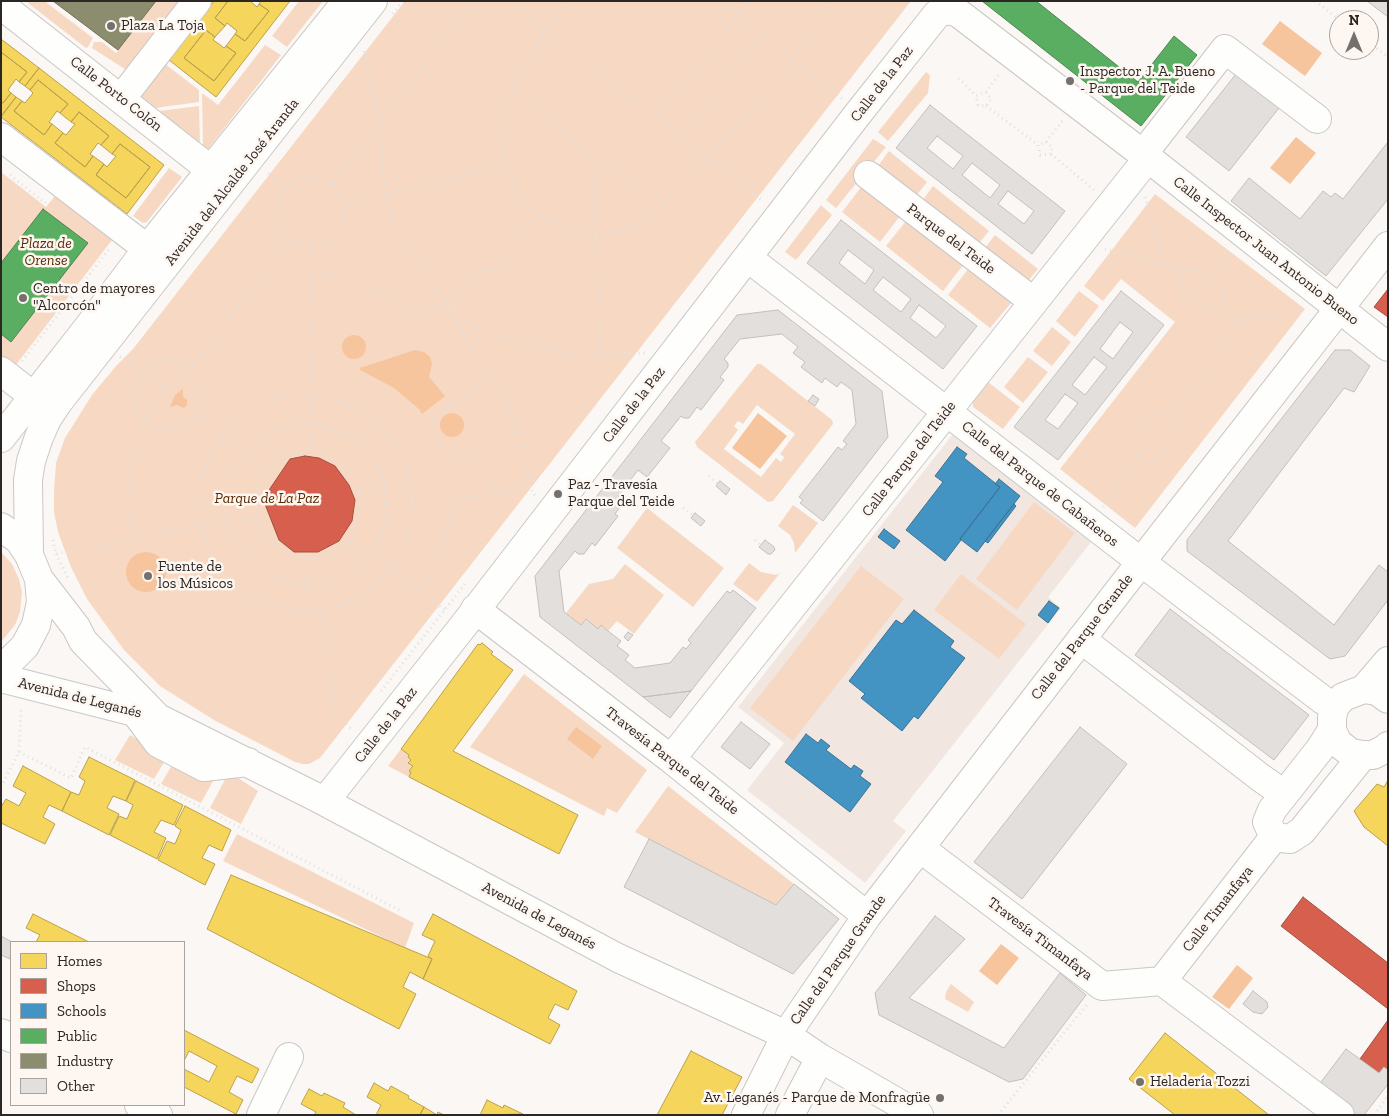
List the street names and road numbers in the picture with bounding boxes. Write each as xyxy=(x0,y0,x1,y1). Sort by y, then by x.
street label: Calle de la Paz xyxy=(847,42,917,126)
street label: Calle Porto Colón xyxy=(66,52,166,136)
street label: Avenida del Alcalde José Aranda xyxy=(161,95,303,269)
street label: Calle Inspector Juan Antonio Bueno xyxy=(1169,173,1363,329)
street label: Parque del Teide xyxy=(903,200,999,278)
street label: Calle de la Paz xyxy=(599,363,669,447)
street label: Calle Parque del Teide xyxy=(858,398,960,520)
street label: Calle del Parque de Cabañeros xyxy=(958,417,1122,551)
street label: Calle del Parque Grande xyxy=(1027,570,1137,704)
street label: Avenida de Leganés xyxy=(16,674,144,722)
street label: Calle de la Paz xyxy=(351,683,421,767)
street label: Travesía Parque del Teide xyxy=(602,703,742,819)
street label: Calle Timanfaya xyxy=(1179,862,1257,956)
street label: Avenida de Leganés xyxy=(479,878,599,954)
street label: Calle del Parque Grande xyxy=(786,891,890,1029)
street label: Travesía Timanfaya xyxy=(984,894,1096,984)

